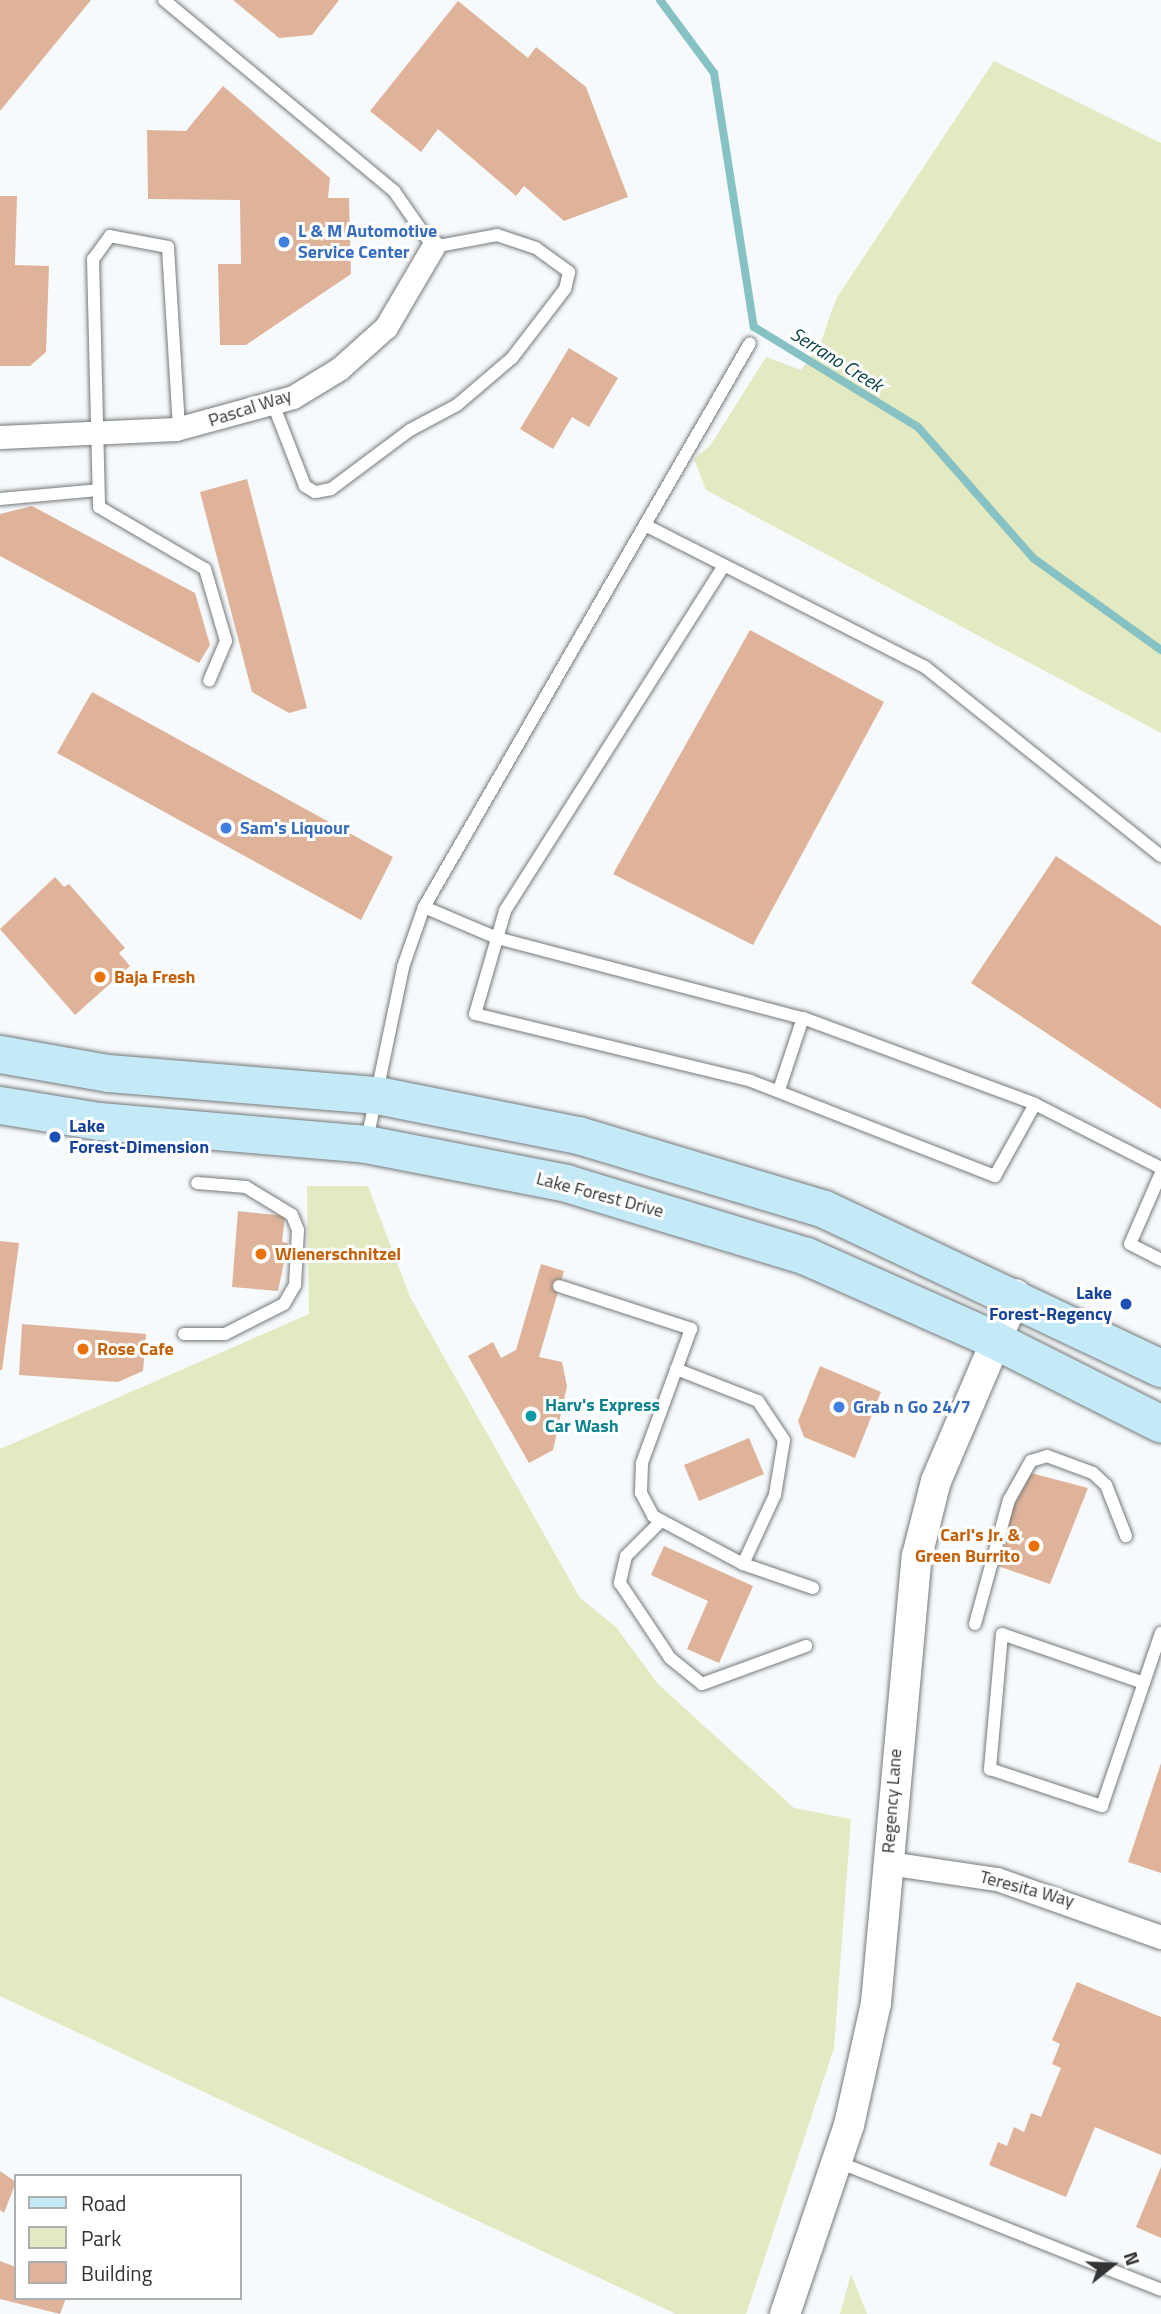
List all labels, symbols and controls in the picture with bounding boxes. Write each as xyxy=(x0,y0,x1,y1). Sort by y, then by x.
place label: L & M Automotive Service Center xyxy=(298,221,437,264)
marker: L & M Automotive Service Center xyxy=(276,234,292,250)
water label: Serrano Creek xyxy=(787,322,887,396)
street label: Pascal Way xyxy=(206,384,294,432)
place label: Sam's Liquour xyxy=(240,817,350,839)
marker: Sam's Liquour xyxy=(218,820,234,836)
place label: Baja Fresh xyxy=(114,966,196,988)
marker: Baja Fresh xyxy=(92,969,108,985)
place label: Lake Forest-Dimension xyxy=(69,1116,209,1158)
marker: Lake Forest-Dimension xyxy=(47,1129,63,1145)
street label: Lake Forest Drive xyxy=(534,1168,666,1222)
place label: Wienerschnitzel xyxy=(275,1243,401,1265)
marker: Wienerschnitzel xyxy=(253,1246,269,1262)
place label: Lake Forest-Regency xyxy=(989,1283,1112,1326)
marker: Lake Forest-Regency xyxy=(1118,1296,1134,1312)
place label: Rose Cafe xyxy=(97,1338,174,1360)
marker: Rose Cafe xyxy=(75,1341,91,1357)
place label: Harv's Express Car Wash xyxy=(545,1395,660,1438)
place label: Grab n Go 24/7 xyxy=(853,1396,971,1418)
marker: Grab n Go 24/7 xyxy=(831,1399,847,1415)
marker: Harv's Express Car Wash xyxy=(523,1408,539,1424)
place label: Carl's Jr. & Green Burrito xyxy=(915,1525,1020,1568)
marker: Carl's Jr. & Green Burrito xyxy=(1026,1538,1042,1554)
street label: Regency Lane xyxy=(878,1748,906,1854)
street label: Teresita Way xyxy=(977,1866,1077,1912)
legend xyxy=(14,2174,242,2300)
text: Road xyxy=(81,2187,126,2219)
text: Park xyxy=(81,2222,121,2254)
north arrow xyxy=(1077,2230,1147,2300)
text: N xyxy=(1117,2248,1148,2269)
text: Building xyxy=(81,2257,152,2289)

